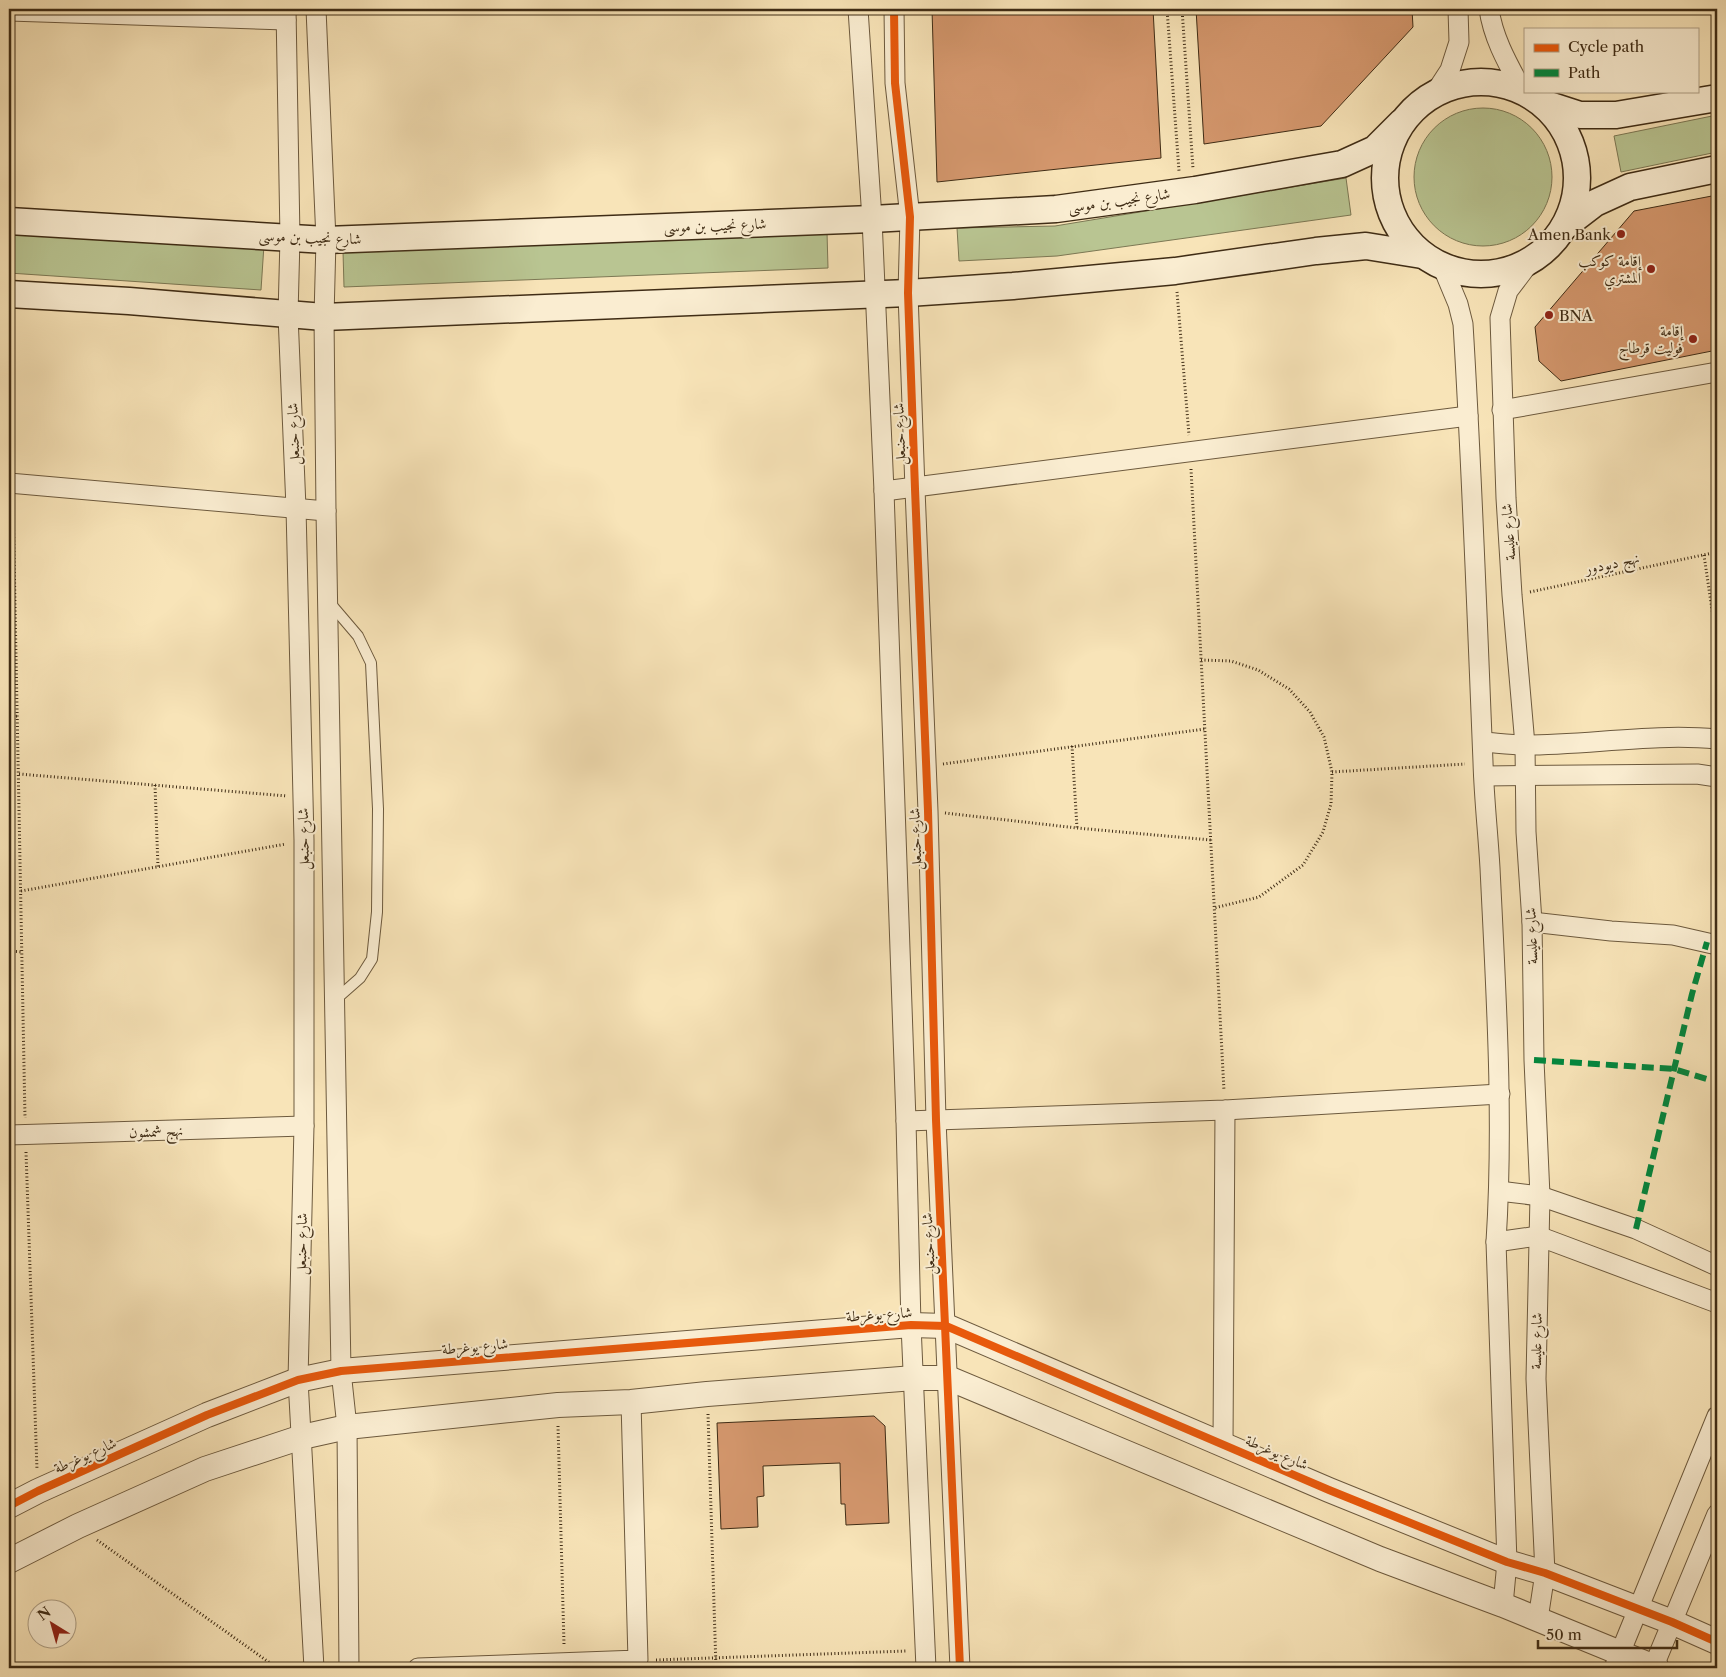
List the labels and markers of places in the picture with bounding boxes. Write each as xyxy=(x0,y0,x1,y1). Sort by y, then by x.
place label: Amen Bank xyxy=(1527,225,1612,244)
marker: Amen Bank xyxy=(1615,228,1627,240)
place label: إقامة كوكب المشتري xyxy=(1578,251,1643,290)
marker: إقامة كوكب المشتري xyxy=(1645,263,1657,275)
place label: BNA xyxy=(1559,306,1594,325)
marker: BNA xyxy=(1543,309,1555,321)
place label: إقامة فوليت قرطاج xyxy=(1618,321,1685,361)
marker: إقامة فوليت قرطاج xyxy=(1687,333,1699,345)

